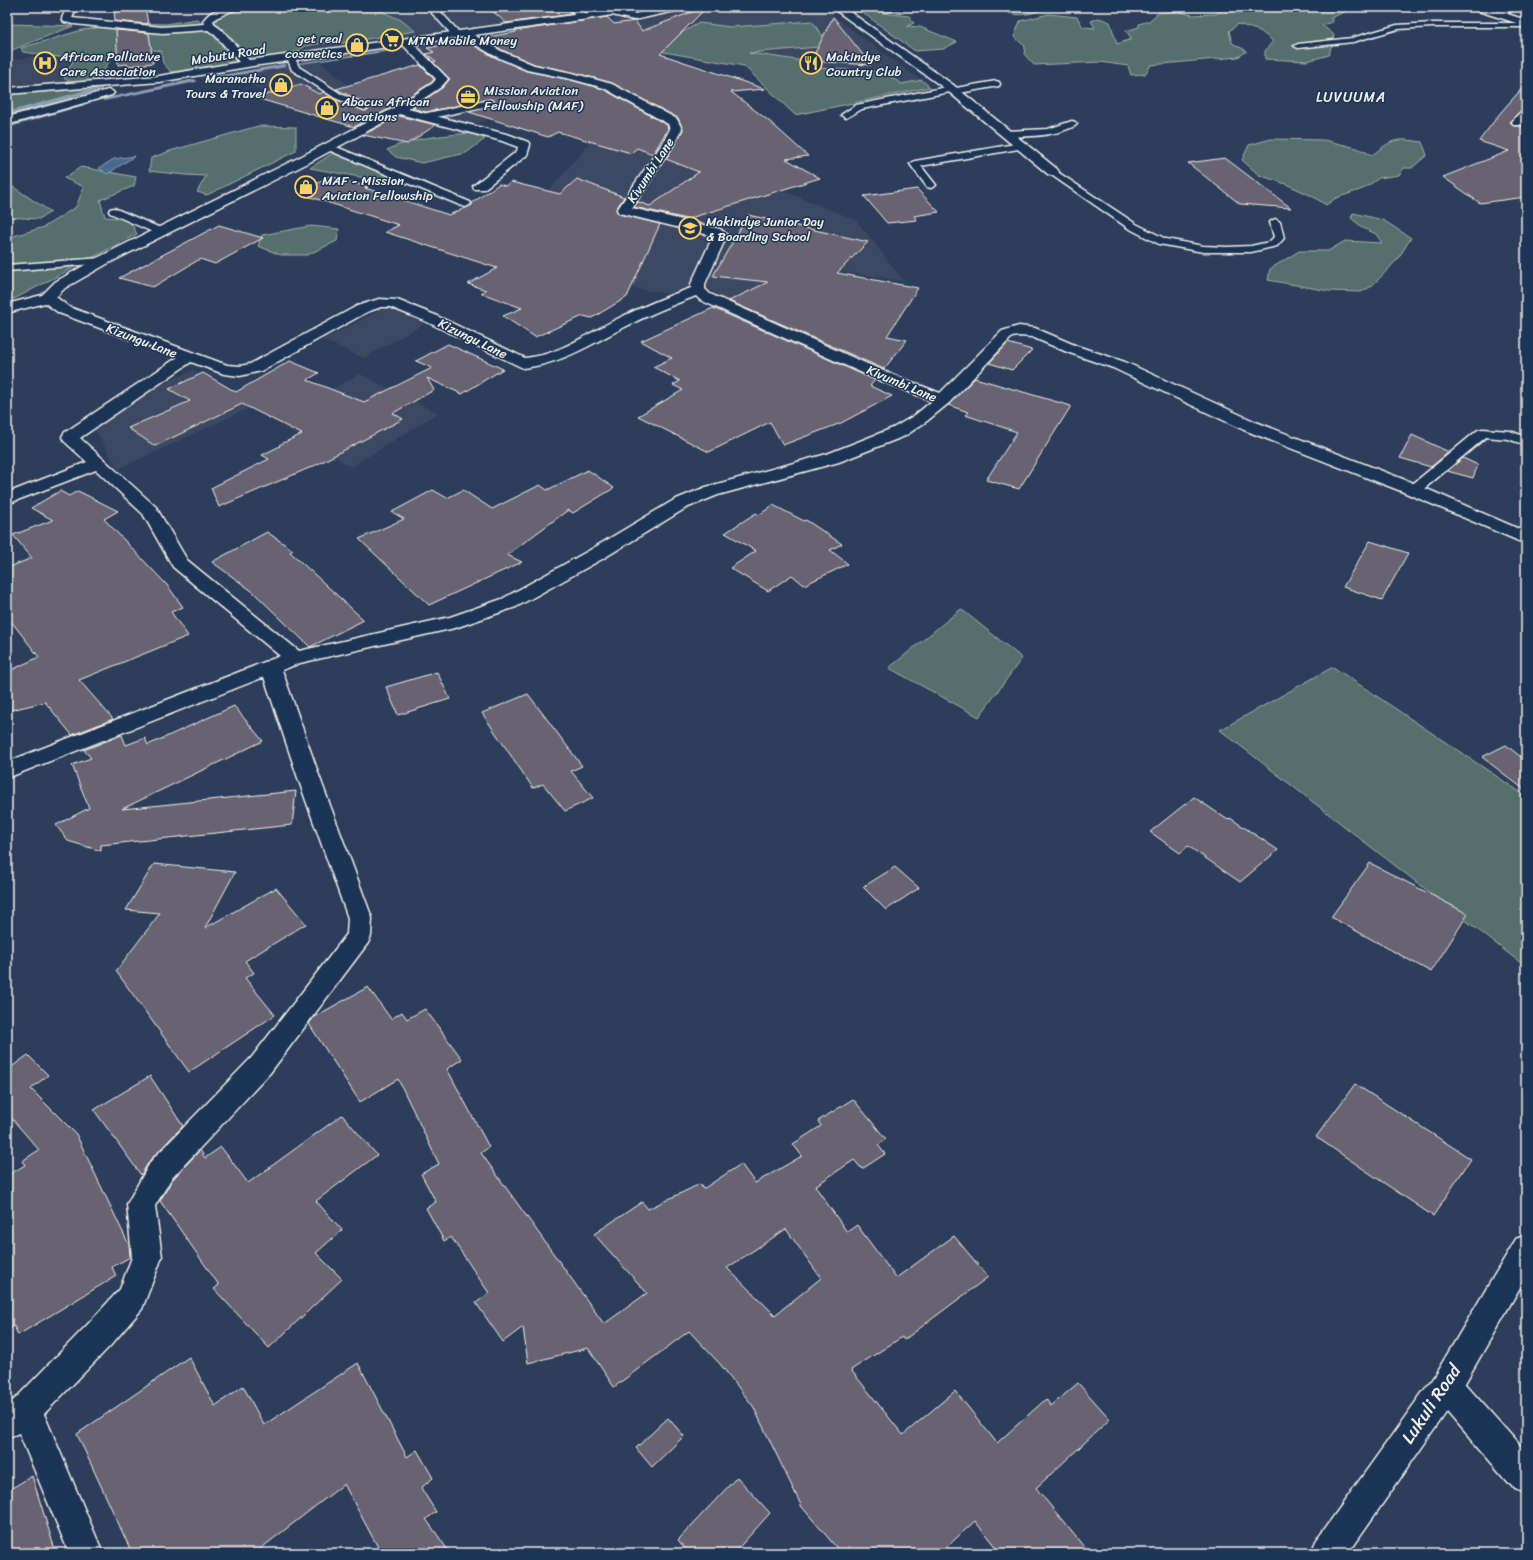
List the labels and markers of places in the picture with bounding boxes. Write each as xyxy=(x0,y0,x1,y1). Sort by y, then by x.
place label: get real cosmetics xyxy=(285,27,343,65)
supermarket icon: MTN Mobile Money xyxy=(379,27,405,53)
place label: MTN Mobile Money xyxy=(408,29,517,52)
shop icon: get real cosmetics xyxy=(344,32,370,58)
place label: African Palliative Care Association xyxy=(59,45,161,83)
place label: Makindye Country Club xyxy=(826,45,902,83)
hospital icon: African Palliative Care Association xyxy=(32,50,58,76)
restaurant icon: Makindye Country Club xyxy=(798,50,824,76)
place label: Maranatha Tours & Travel xyxy=(185,67,266,105)
shop icon: Maranatha Tours & Travel xyxy=(268,72,294,98)
place label: Mission Aviation Fellowship (MAF) xyxy=(484,79,584,117)
office icon: Mission Aviation Fellowship (MAF) xyxy=(455,84,481,110)
place label: Abacus African Vacations xyxy=(341,90,430,128)
shop icon: Abacus African Vacations xyxy=(314,95,340,121)
place label: MAF - Mission Aviation Fellowship xyxy=(321,169,433,207)
shop icon: MAF - Mission Aviation Fellowship xyxy=(293,174,319,200)
place label: Makindye Junior Day & Boarding School xyxy=(706,210,824,248)
school or university icon: Makindye Junior Day & Boarding School xyxy=(677,215,703,241)

